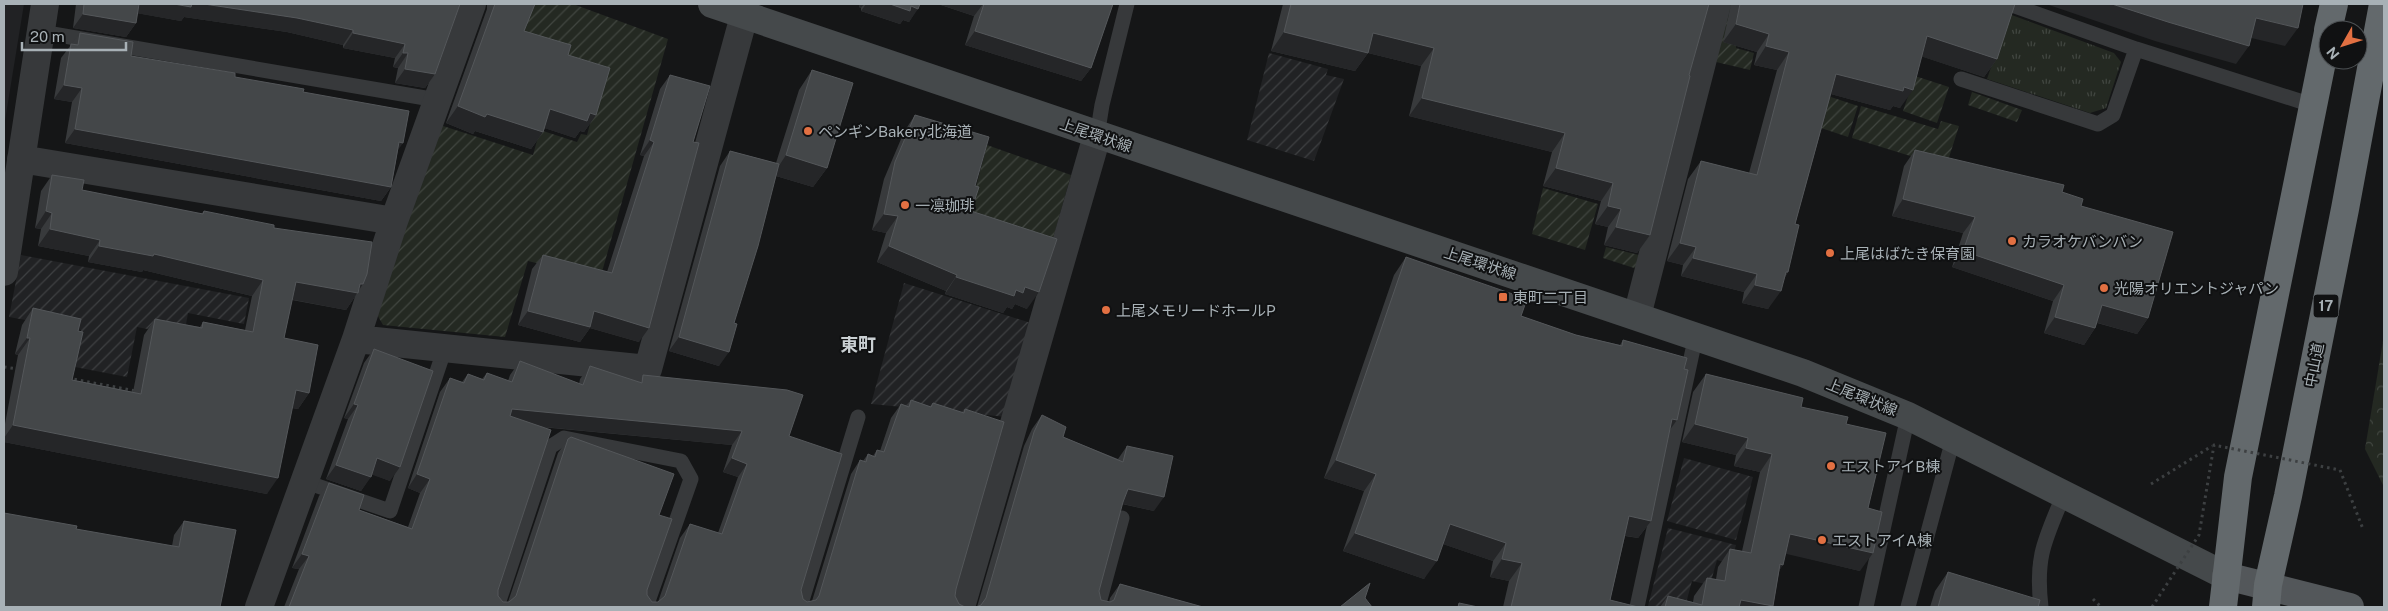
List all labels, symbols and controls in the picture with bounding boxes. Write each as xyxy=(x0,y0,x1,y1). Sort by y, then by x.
scale bar xyxy=(22,20,126,52)
north arrow xyxy=(2318,20,2368,70)
text: 20 m xyxy=(30,28,65,45)
text: N xyxy=(2323,44,2343,62)
street label: 上尾環状線 xyxy=(1058,115,1134,155)
place label: ペンギンBakery北海道 xyxy=(818,123,972,140)
marker: ペンギンBakery北海道 xyxy=(802,125,814,137)
place label: 一凛珈琲 xyxy=(915,197,975,214)
marker: 一凛珈琲 xyxy=(899,199,911,211)
place label: カラオケバンバン xyxy=(2022,233,2143,250)
marker: カラオケバンバン xyxy=(2006,235,2018,247)
street label: 上尾環状線 xyxy=(1442,243,1518,283)
place label: 上尾はばたき保育園 xyxy=(1840,245,1975,262)
marker: 上尾はばたき保育園 xyxy=(1824,247,1836,259)
place label: 光陽オリエントジャパン xyxy=(2114,280,2279,297)
marker: 光陽オリエントジャパン xyxy=(2098,282,2110,294)
place label: 東町二丁目 xyxy=(1513,289,1588,306)
marker: 東町二丁目 xyxy=(1497,291,1509,303)
road number: 17 xyxy=(2314,294,2338,318)
place label: 上尾メモリードホールP xyxy=(1116,302,1276,319)
marker: 上尾メモリードホールP xyxy=(1100,304,1112,316)
district label: 東町 xyxy=(840,334,876,355)
street label: 中山道 xyxy=(2301,341,2327,389)
street label: 上尾環状線 xyxy=(1824,375,1900,419)
place label: エストアイB棟 xyxy=(1841,458,1940,475)
marker: エストアイB棟 xyxy=(1825,460,1837,472)
place label: エストアイA棟 xyxy=(1832,532,1932,549)
marker: エストアイA棟 xyxy=(1816,534,1828,546)

